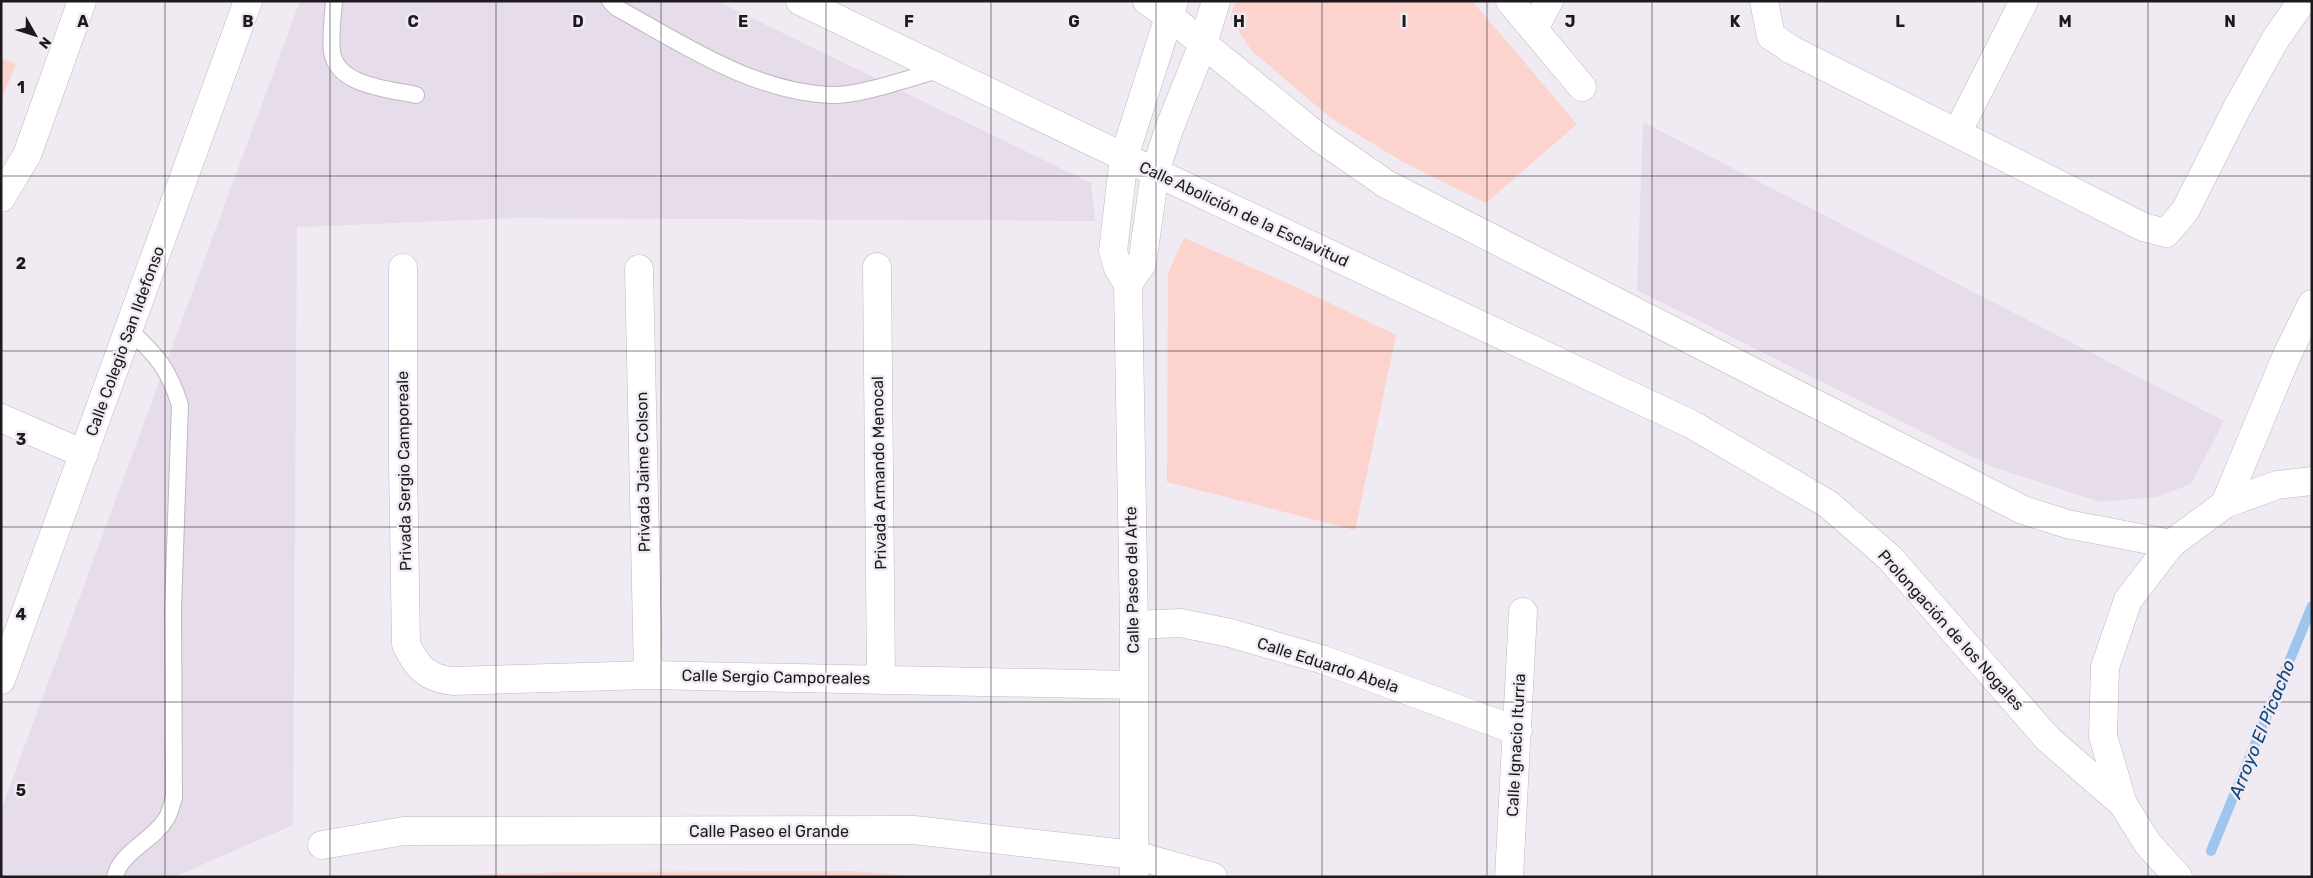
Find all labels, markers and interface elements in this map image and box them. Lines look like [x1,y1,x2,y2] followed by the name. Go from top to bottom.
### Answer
[10,10,60,60] north arrow
[77,12,89,31] text: A
[242,12,254,31] text: B
[407,12,419,31] text: C
[572,12,584,31] text: D
[738,12,748,31] text: E
[904,12,914,31] text: F
[1068,12,1080,31] text: G
[1233,12,1245,31] text: H
[1401,12,1407,31] text: I
[1565,12,1575,31] text: J
[1730,12,1741,31] text: K
[1895,12,1905,31] text: L
[2058,12,2072,31] text: M
[2224,12,2236,31] text: N
[35,34,54,52] text: N
[17,78,25,97] text: 1
[1136,157,1352,271] street label: Calle Abolición de la Esclavitud
[82,243,168,439] street label: Calle Colegio San Ildefonso
[16,254,26,273] text: 2
[393,371,415,571] street label: Privada Sergio Camporeale
[868,376,890,570] street label: Privada Armando Menocal
[632,392,654,552] street label: Privada Jaime Colson
[16,430,26,449] text: 3
[1121,506,1143,654] street label: Calle Paseo del Arte
[1874,546,2028,714] street label: Prolongación de los Nogales
[16,605,27,624] text: 4
[1255,633,1401,697] street label: Calle Eduardo Abela
[2224,657,2300,802] water label: Arroyo El Picacho
[682,666,870,688] street label: Calle Sergio Camporeales
[1503,673,1529,817] street label: Calle Ignacio Iturria
[16,781,26,800] text: 5
[689,822,849,841] street label: Calle Paseo el Grande

